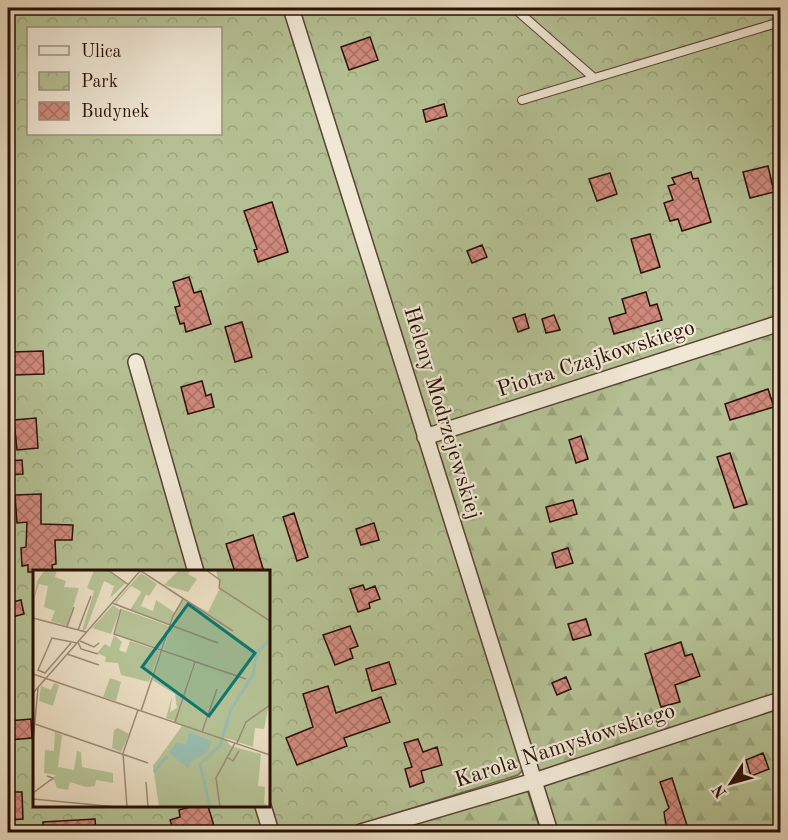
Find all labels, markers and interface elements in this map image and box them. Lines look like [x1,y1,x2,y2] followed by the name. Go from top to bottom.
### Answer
[27,27,222,135] legend
[81,43,122,61] text: Ulica
[81,73,118,91] text: Park
[81,103,149,121] text: Budynek
[399,304,485,522] street label: Heleny Modrzejewskiej
[494,317,698,401] street label: Piotra Czajkowskiego
[33,570,270,807] inset map
[452,700,678,792] street label: Karola Namysłowskiego
[701,753,761,813] north arrow
[710,780,731,800] text: N

